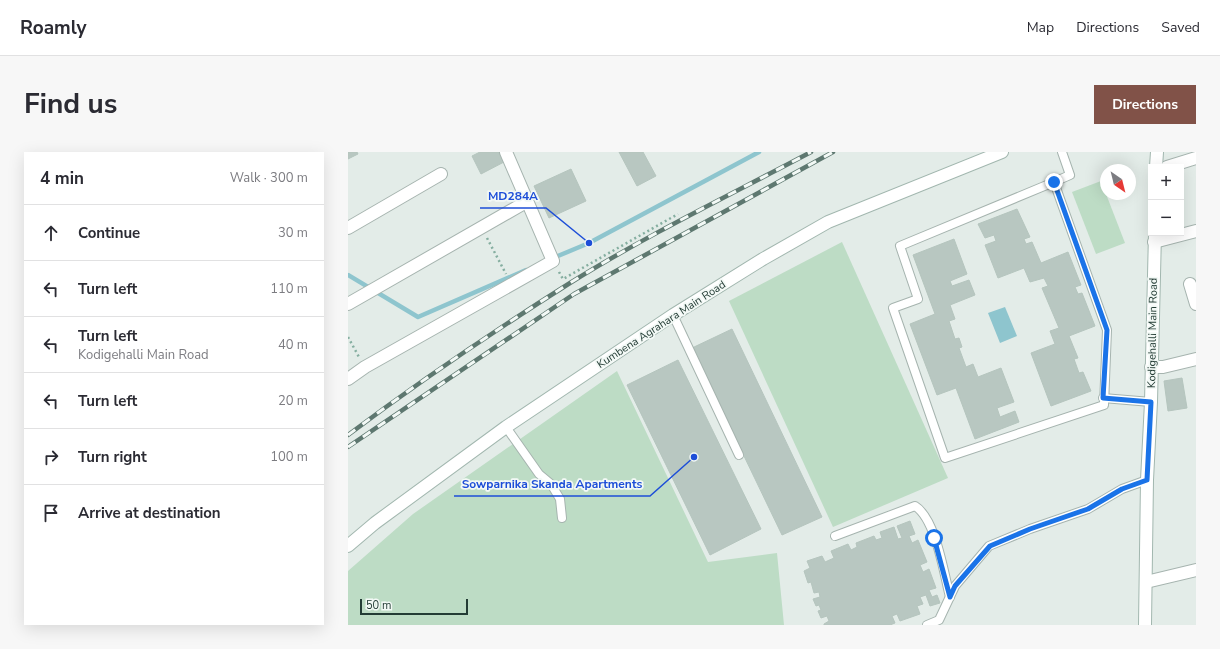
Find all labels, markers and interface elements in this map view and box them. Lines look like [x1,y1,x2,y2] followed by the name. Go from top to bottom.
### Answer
[20,15,87,41] text: Roamly
[1027,18,1054,37] text: Map
[1076,18,1139,37] text: Directions
[1161,18,1200,37] text: Saved
[24,85,118,123] text: Find us
[1094,85,1196,124] button: Directions
[1100,164,1136,200] north arrow
[1148,164,1184,236] map controls
[1148,164,1184,200] button: +
[40,167,84,190] text: 4 min
[230,169,308,187] text: Walk · 300 m
[1045,173,1063,191] route end
[480,184,546,208] callout: MD284A
[488,188,538,204] text: MD284A
[1148,200,1184,236] button: −
[40,222,62,244] icon: ahead
[78,223,140,243] text: Continue
[278,224,308,242] text: 30 m
[594,277,729,372] street label: Kumbena Agrahara Main Road
[40,278,62,300] icon: left
[1144,278,1161,388] street label: Kodigehalli Main Road
[78,279,137,299] text: Turn left
[270,280,308,298] text: 110 m
[78,326,137,346] text: Turn left
[40,334,62,356] icon: left
[278,336,308,354] text: 40 m
[78,346,209,364] text: Kodigehalli Main Road
[40,390,62,412] icon: left
[78,391,137,411] text: Turn left
[278,392,308,410] text: 20 m
[40,446,62,468] icon: right
[78,447,147,467] text: Turn right
[270,448,308,466] text: 100 m
[454,472,650,496] callout: Sowparnika Skanda Apartments
[462,476,642,492] text: Sowparnika Skanda Apartments
[40,502,62,524] icon: arrive
[78,503,221,523] text: Arrive at destination
[925,529,943,547] route start
[360,597,468,616] scale bar
[366,598,391,613] text: 50 m

